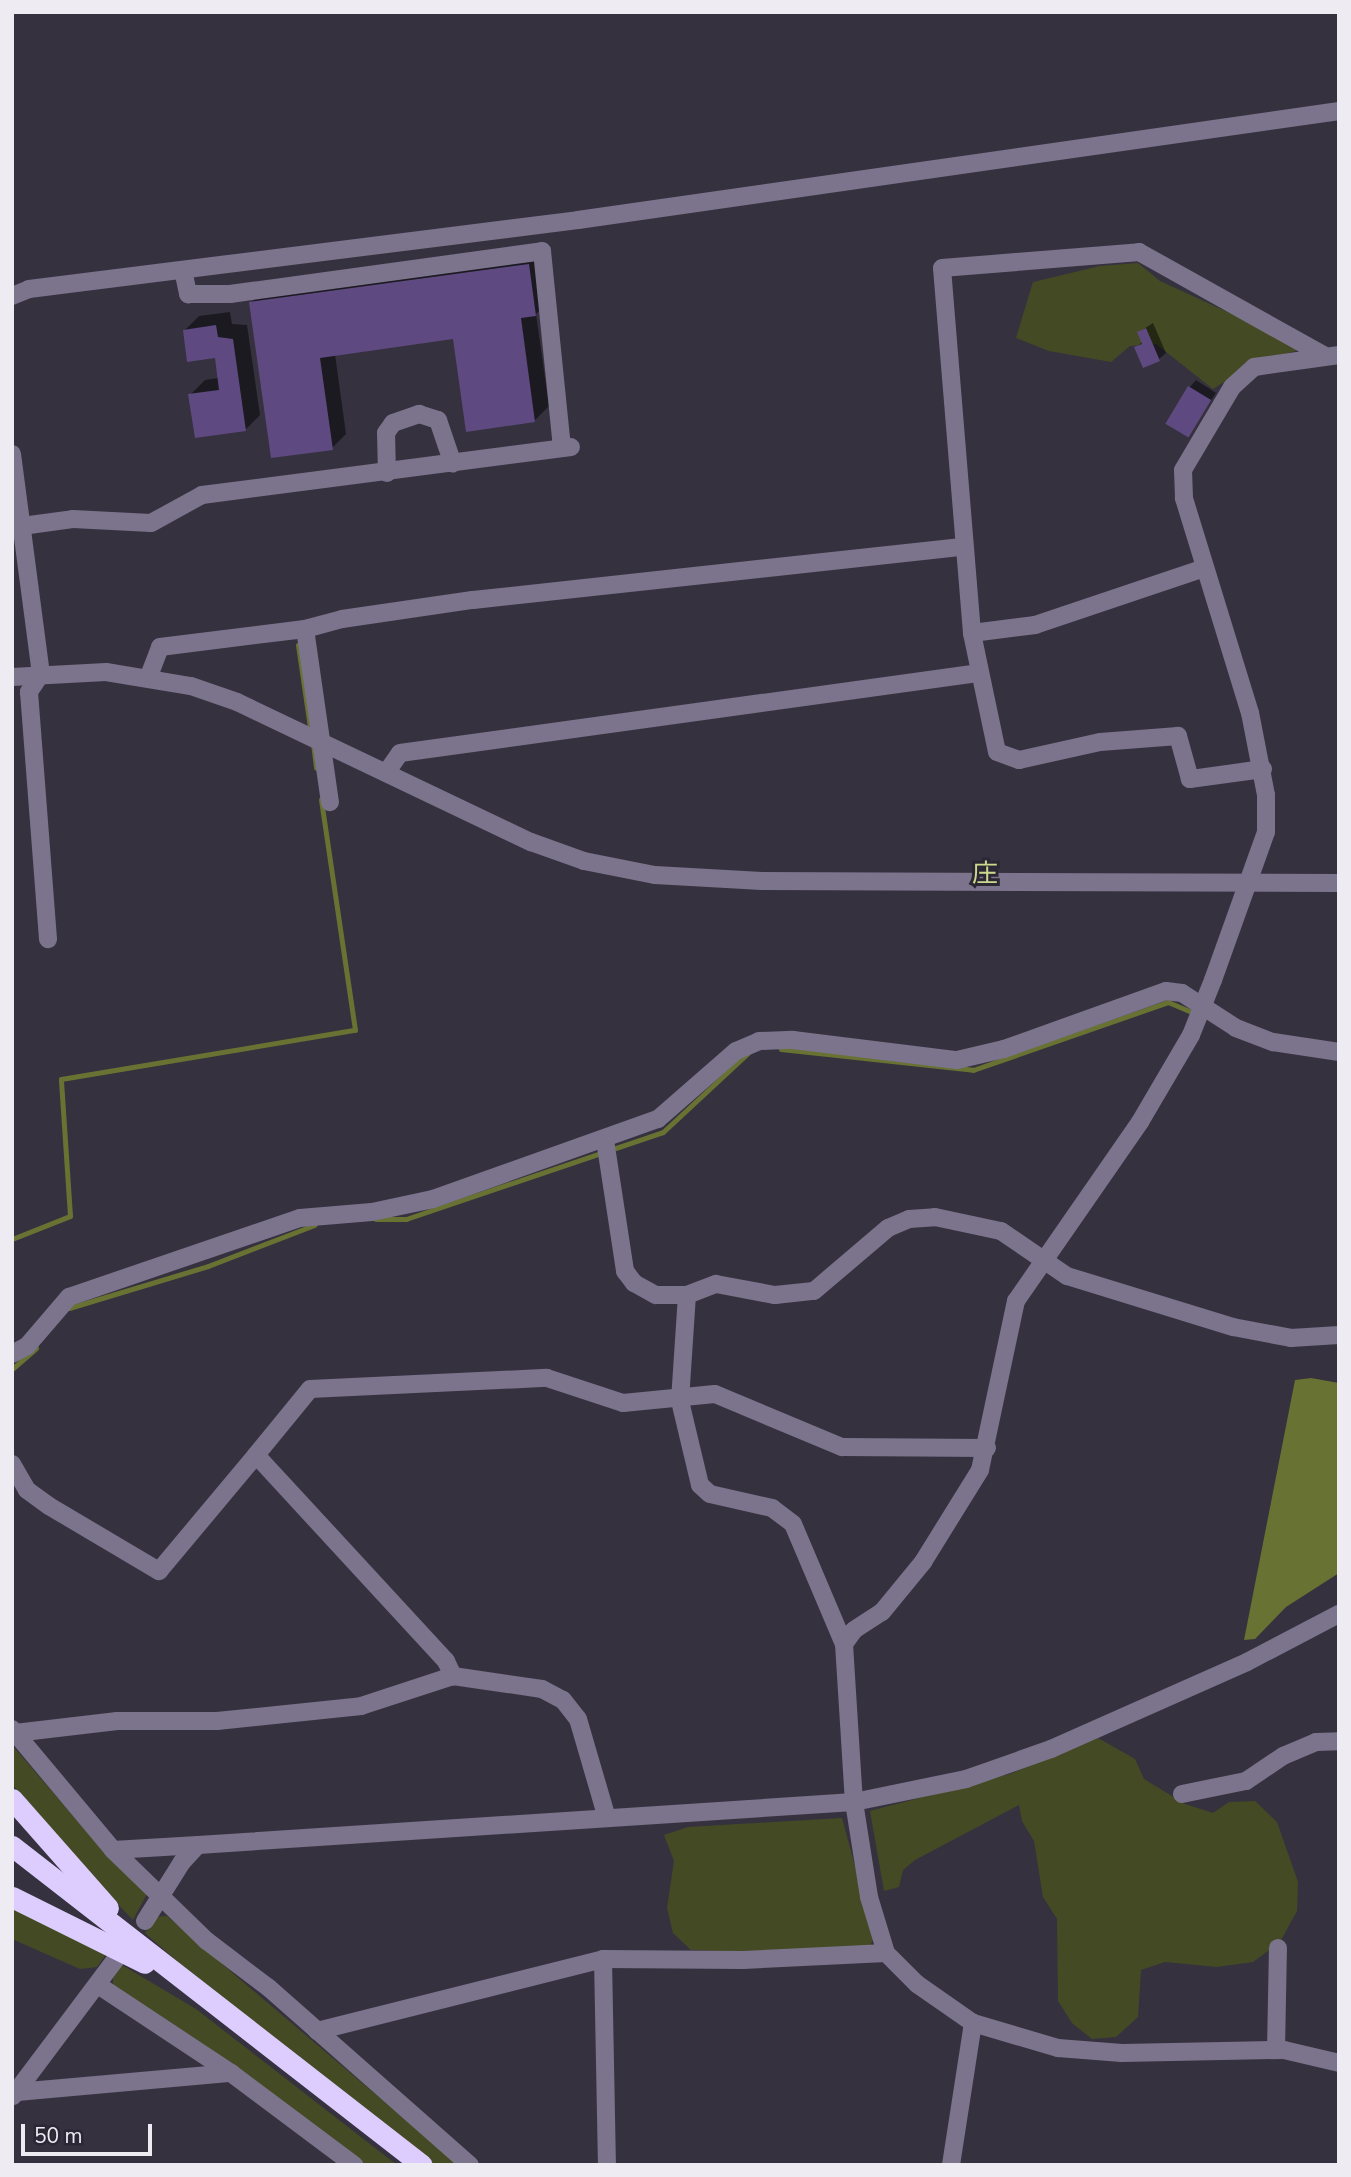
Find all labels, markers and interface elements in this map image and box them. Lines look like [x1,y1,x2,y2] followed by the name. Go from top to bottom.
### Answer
[972,858,998,890] district label: 庄
[24,2110,156,2154] scale bar
[34,2122,83,2150] text: 50 m

